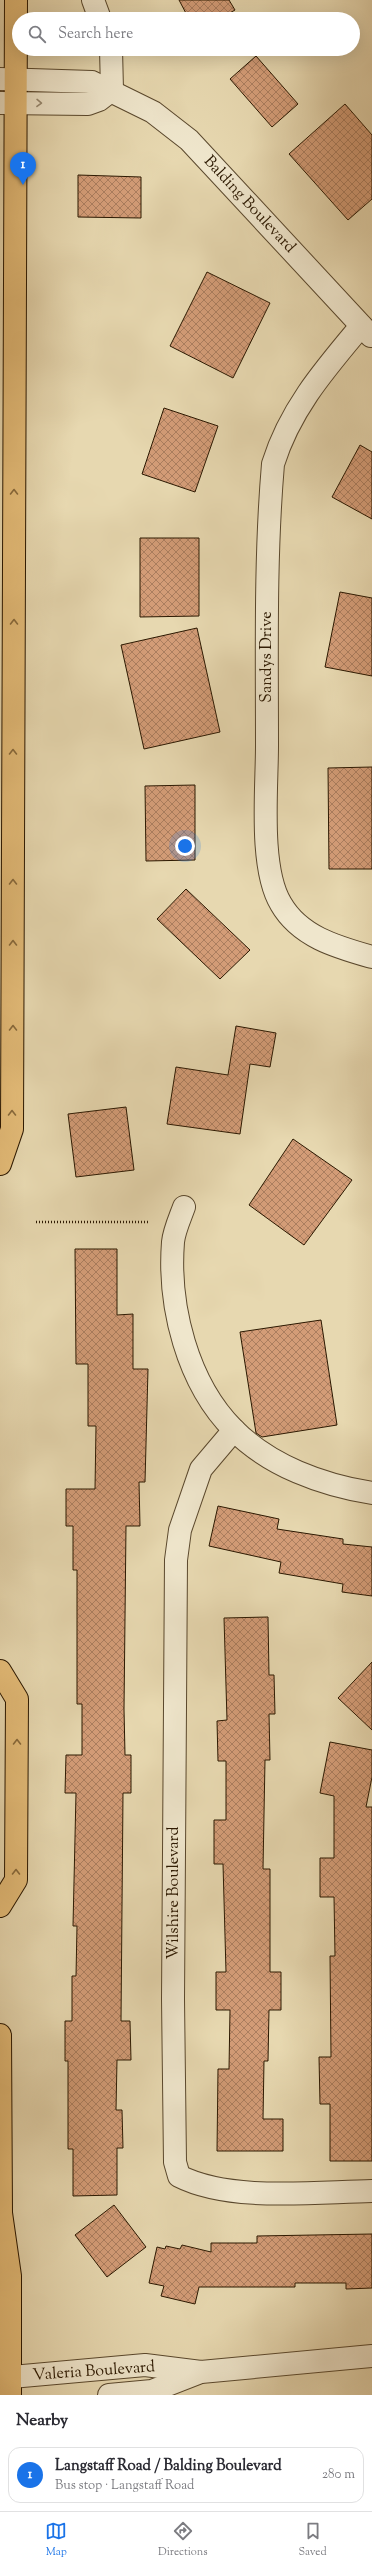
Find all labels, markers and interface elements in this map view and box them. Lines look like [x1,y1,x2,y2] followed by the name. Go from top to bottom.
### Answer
[12,12,360,56] search box
[26,23,48,45] icon: search
[58,24,133,45] text: Search here
[36,99,42,107] one-way arrow
[198,151,300,259] street label: Balding Boulevard
[10,152,36,185] pin: 1
[10,489,18,495] one-way arrow
[256,611,279,703] street label: Sandys Drive
[10,619,18,625] one-way arrow
[9,749,17,755] one-way arrow
[175,836,195,856] your location
[9,879,17,885] one-way arrow
[9,940,17,946] one-way arrow
[9,1025,17,1031] one-way arrow
[8,1110,16,1116] one-way arrow
[13,1739,21,1745] one-way arrow
[163,1827,186,1959] street label: Wilshire Boulevard
[12,1869,20,1875] one-way arrow
[32,2356,156,2388] street label: Valeria Boulevard
[16,2409,68,2433] text: Nearby
[55,2456,282,2477] text: Langstaff Road / Balding Boulevard
[28,2466,32,2484] text: 1
[322,2466,355,2484] text: 280 m
[55,2477,194,2495] text: Bus stop · Langstaff Road
[45,2520,67,2560] tab: Map
[158,2520,208,2560] tab: Directions
[298,2520,327,2560] tab: Saved

